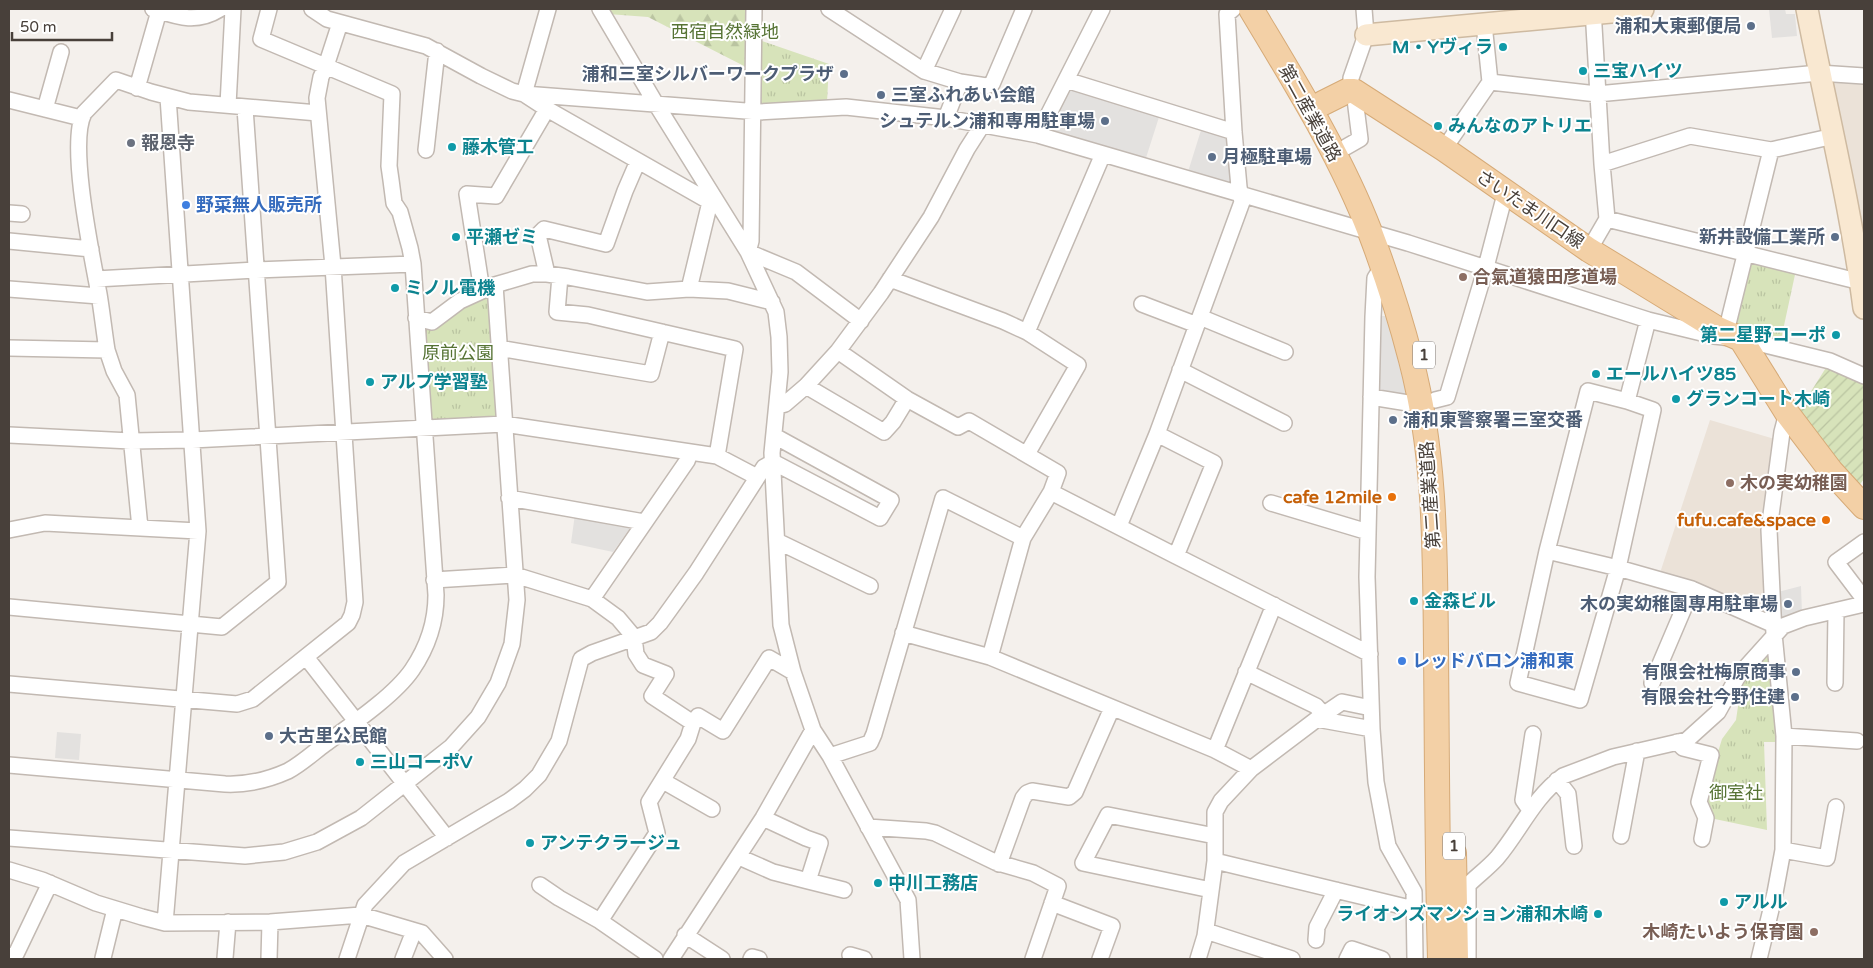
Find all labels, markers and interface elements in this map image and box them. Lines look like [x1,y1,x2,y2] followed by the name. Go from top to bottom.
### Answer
[12,10,112,42] scale bar
[1615,15,1741,37] place label: 浦和大東郵便局
[20,18,57,36] text: 50 m
[1745,20,1757,32] marker: 浦和大東郵便局
[671,21,779,43] park label: 西宿自然緑地
[1392,36,1493,58] place label: M・Yヴィラ
[1497,41,1509,53] marker: M・Yヴィラ
[1274,60,1346,166] street label: 第二産業道路
[1593,60,1683,82] place label: 三宝ハイツ
[582,63,834,85] place label: 浦和三室シルバーワークプラザ
[1577,65,1589,77] marker: 三宝ハイツ
[838,68,850,80] marker: 浦和三室シルバーワークプラザ
[891,84,1035,106] place label: 三室ふれあい会館
[875,89,887,101] marker: 三室ふれあい会館
[879,110,1095,132] place label: シュテルン浦和専用駐車場
[1099,115,1111,127] marker: シュテルン浦和専用駐車場
[1448,115,1592,137] place label: みんなのアトリエ
[1432,120,1444,132] marker: みんなのアトリエ
[141,132,195,154] place label: 報恩寺
[462,136,534,158] place label: 藤木管工
[125,137,137,149] marker: 報恩寺
[446,141,458,153] marker: 藤木管工
[1222,146,1312,168] place label: 月極駐車場
[1206,151,1218,163] marker: 月極駐車場
[1472,165,1588,253] street label: さいたま川口線
[196,194,322,216] place label: 野菜無人販売所
[180,199,192,211] marker: 野菜無人販売所
[466,226,538,248] place label: 平瀬ゼミ
[1699,226,1825,248] place label: 新井設備工業所
[450,231,462,243] marker: 平瀬ゼミ
[1829,231,1841,243] marker: 新井設備工業所
[1473,266,1617,288] place label: 合氣道猿田彦道場
[1457,271,1469,283] marker: 合氣道猿田彦道場
[405,277,496,299] place label: ミノル電機
[389,282,401,294] marker: ミノル電機
[1700,324,1826,346] place label: 第二星野コーポ
[1830,329,1842,341] marker: 第二星野コーポ
[422,342,494,364] park label: 原前公園
[1413,342,1435,368] road number: 1
[1606,363,1736,385] place label: エールハイツ85
[1590,368,1602,380] marker: エールハイツ85
[380,371,488,393] place label: アルプ学習塾
[364,376,376,388] marker: アルプ学習塾
[1686,388,1830,410] place label: グランコート木崎
[1670,393,1682,405] marker: グランコート木崎
[1403,409,1583,431] place label: 浦和東警察署三室交番
[1387,414,1399,426] marker: 浦和東警察署三室交番
[1415,440,1445,550] street label: 第二産業道路
[1740,472,1848,494] place label: 木の実幼稚園
[1724,477,1736,489] marker: 木の実幼稚園
[1283,486,1382,508] place label: cafe 12mile
[1386,491,1398,503] marker: cafe 12mile
[1677,509,1816,531] place label: fufu.cafe&space
[1820,514,1832,526] marker: fufu.cafe&space
[1424,590,1496,612] place label: 金森ビル
[1580,593,1778,615] place label: 木の実幼稚園専用駐車場
[1408,595,1420,607] marker: 金森ビル
[1782,598,1794,610] marker: 木の実幼稚園専用駐車場
[1412,650,1574,672] place label: レッドバロン浦和東
[1396,655,1408,667] marker: レッドバロン浦和東
[1642,661,1786,683] place label: 有限会社梅原商事
[1790,666,1802,678] marker: 有限会社梅原商事
[1641,686,1785,708] place label: 有限会社今野住建
[1789,691,1801,703] marker: 有限会社今野住建
[279,725,387,747] place label: 大古里公民館
[263,730,275,742] marker: 大古里公民館
[370,751,473,773] place label: 三山コーポV
[354,756,366,768] marker: 三山コーポV
[1709,782,1763,804] park label: 御室社
[540,832,682,854] place label: アンテクラージュ
[1443,832,1465,859] road number: 1
[524,837,536,849] marker: アンテクラージュ
[888,872,978,894] place label: 中川工務店
[872,877,884,889] marker: 中川工務店
[1734,891,1788,913] place label: アルル
[1718,896,1730,908] marker: アルル
[1336,903,1588,925] place label: ライオンズマンション浦和木崎
[1592,908,1604,920] marker: ライオンズマンション浦和木崎
[1642,921,1804,943] place label: 木崎たいよう保育園
[1808,926,1820,938] marker: 木崎たいよう保育園

